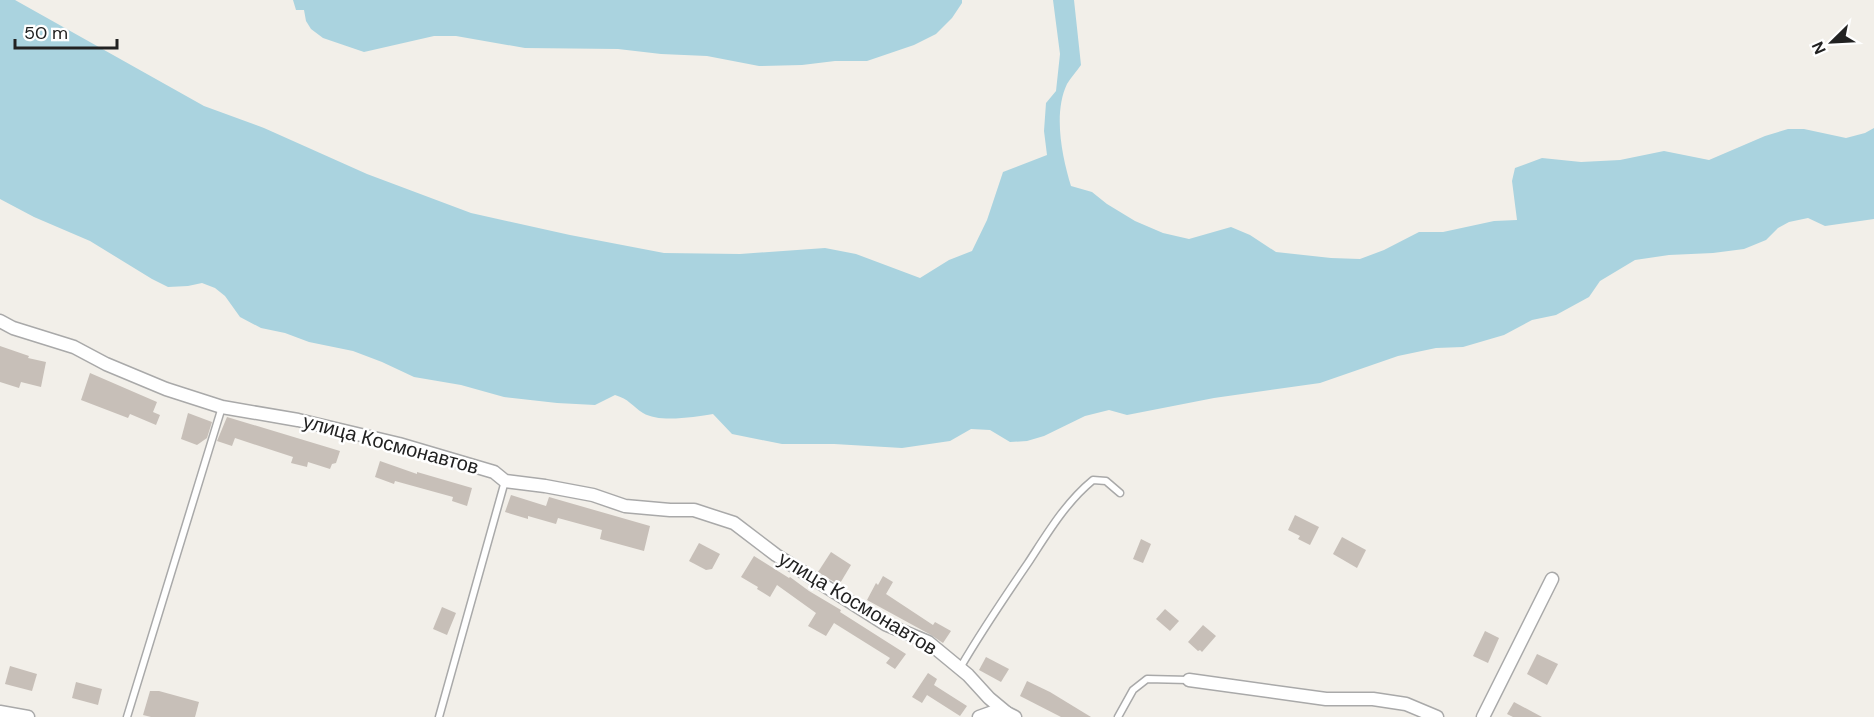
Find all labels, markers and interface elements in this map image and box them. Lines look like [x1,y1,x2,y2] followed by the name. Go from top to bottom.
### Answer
[15,12,117,50] scale bar
[1802,12,1862,72] north arrow
[24,21,68,45] text: 50 m
[1807,38,1831,57] text: N
[300,408,482,480] street label: улица Космонавтов
[774,545,942,661] street label: улица Космонавтов

